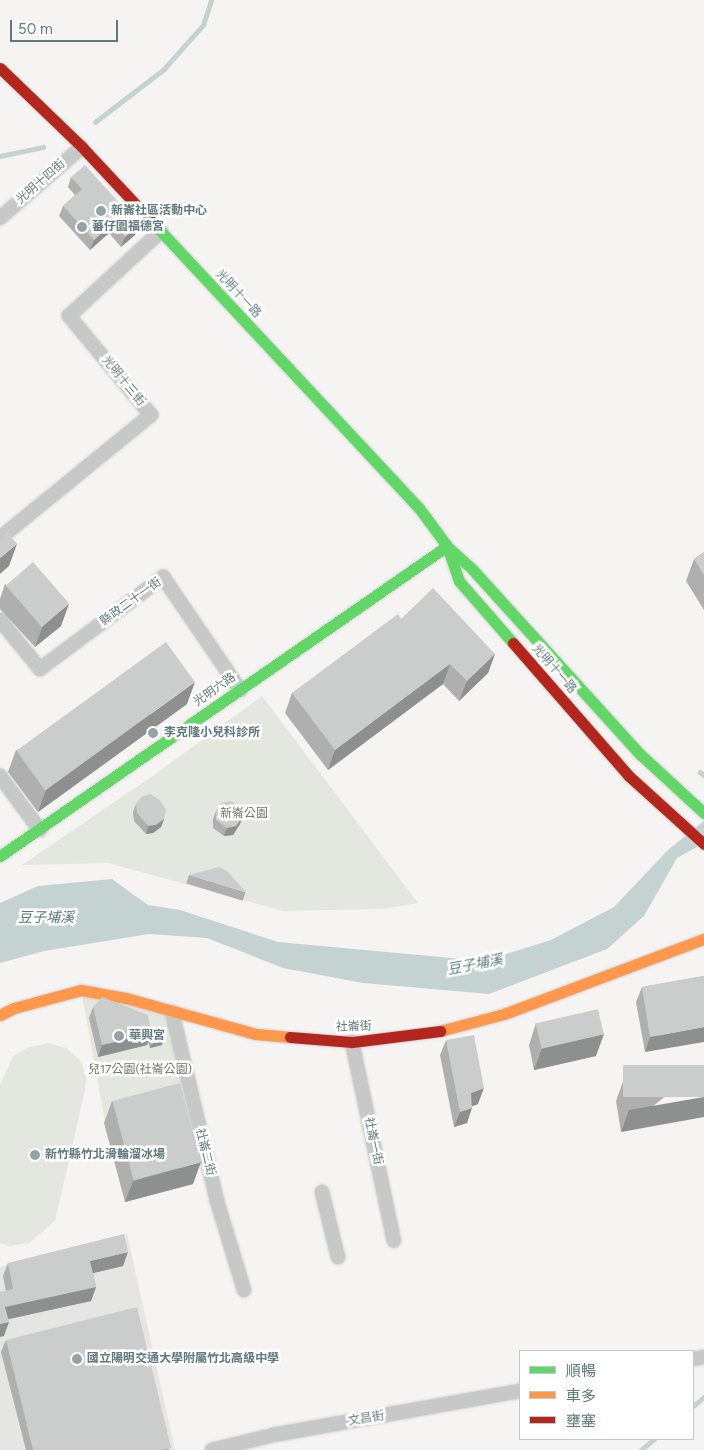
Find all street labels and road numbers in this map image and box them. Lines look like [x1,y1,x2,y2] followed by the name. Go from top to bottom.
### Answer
[14,157,68,207] street label: 光明十四街
[212,267,264,321] street label: 光明十一路
[99,353,147,409] street label: 光明十三街
[98,575,164,629] street label: 縣政二十一街
[529,642,579,696] street label: 光明十一路
[191,670,239,710] street label: 光明六路
[336,1019,372,1035] street label: 社崙街
[361,1116,385,1166] street label: 社崙一街
[192,1127,218,1177] street label: 社崙二街
[347,1409,385,1429] street label: 文昌街

